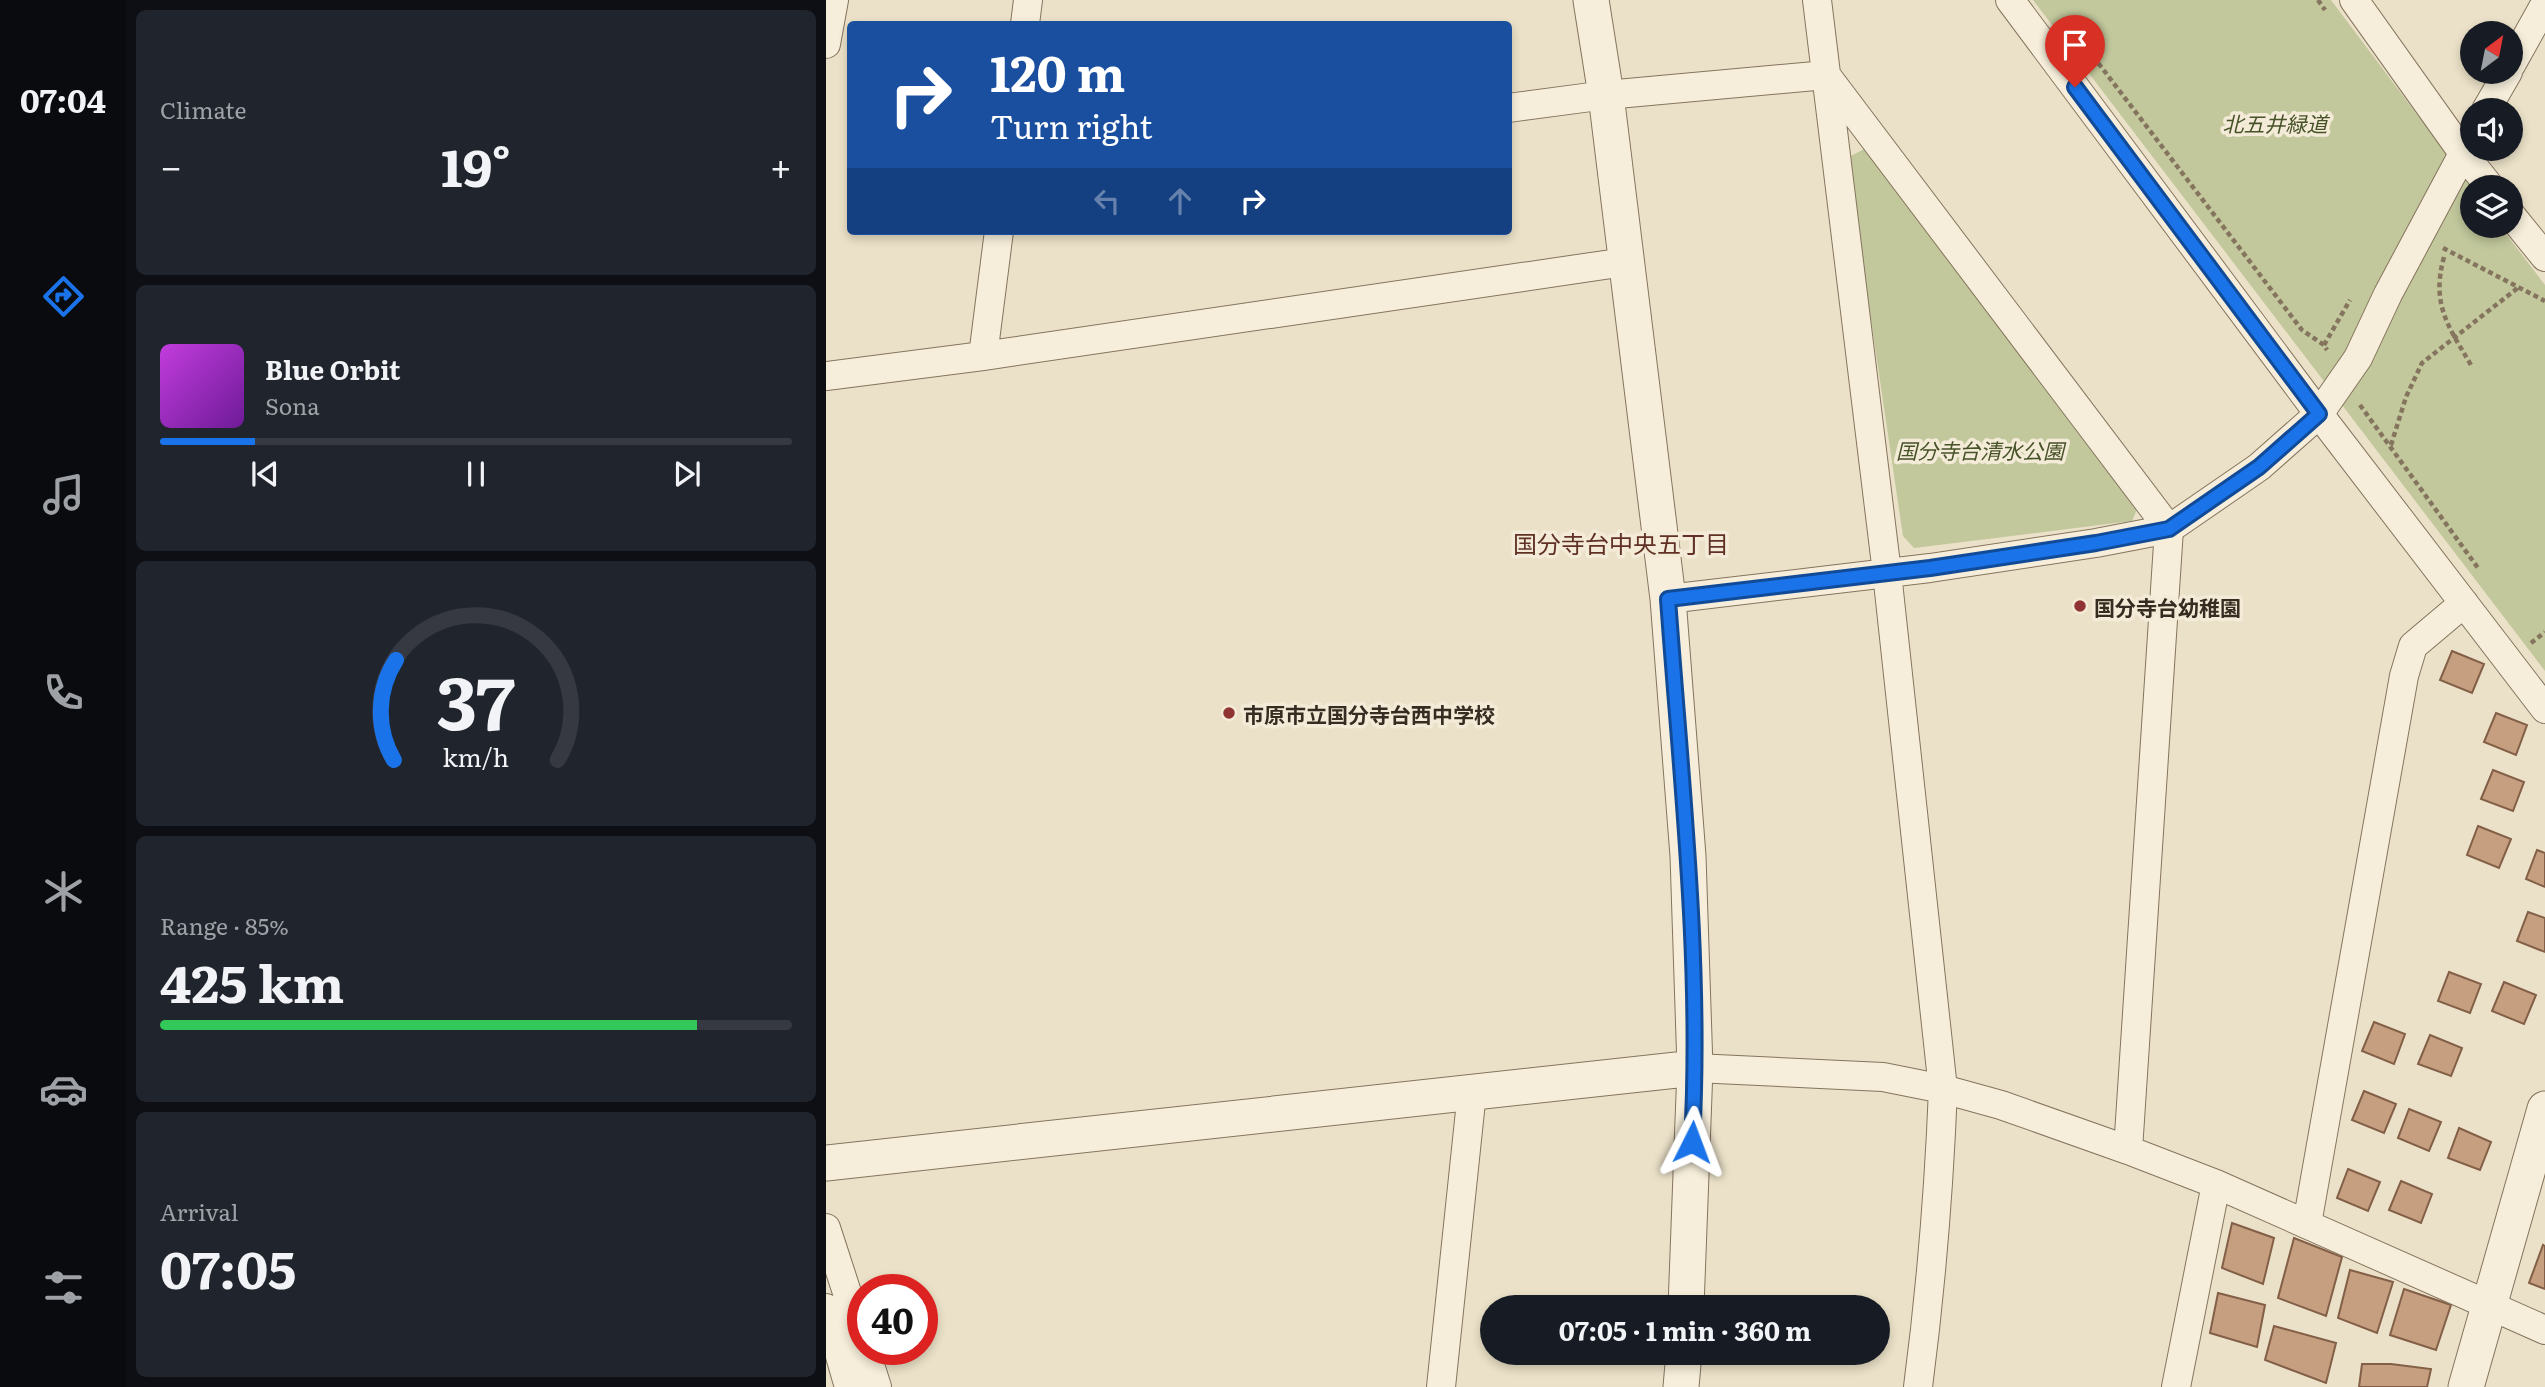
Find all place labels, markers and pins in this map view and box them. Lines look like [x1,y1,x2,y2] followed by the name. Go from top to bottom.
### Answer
[2045,15,2105,87] pin
[2094,591,2241,622] place label: 国分寺台幼稚園
[2072,598,2088,614] marker: 国分寺台幼稚園
[1243,698,1495,729] place label: 市原市立国分寺台西中学校
[1221,705,1237,721] marker: 市原市立国分寺台西中学校

